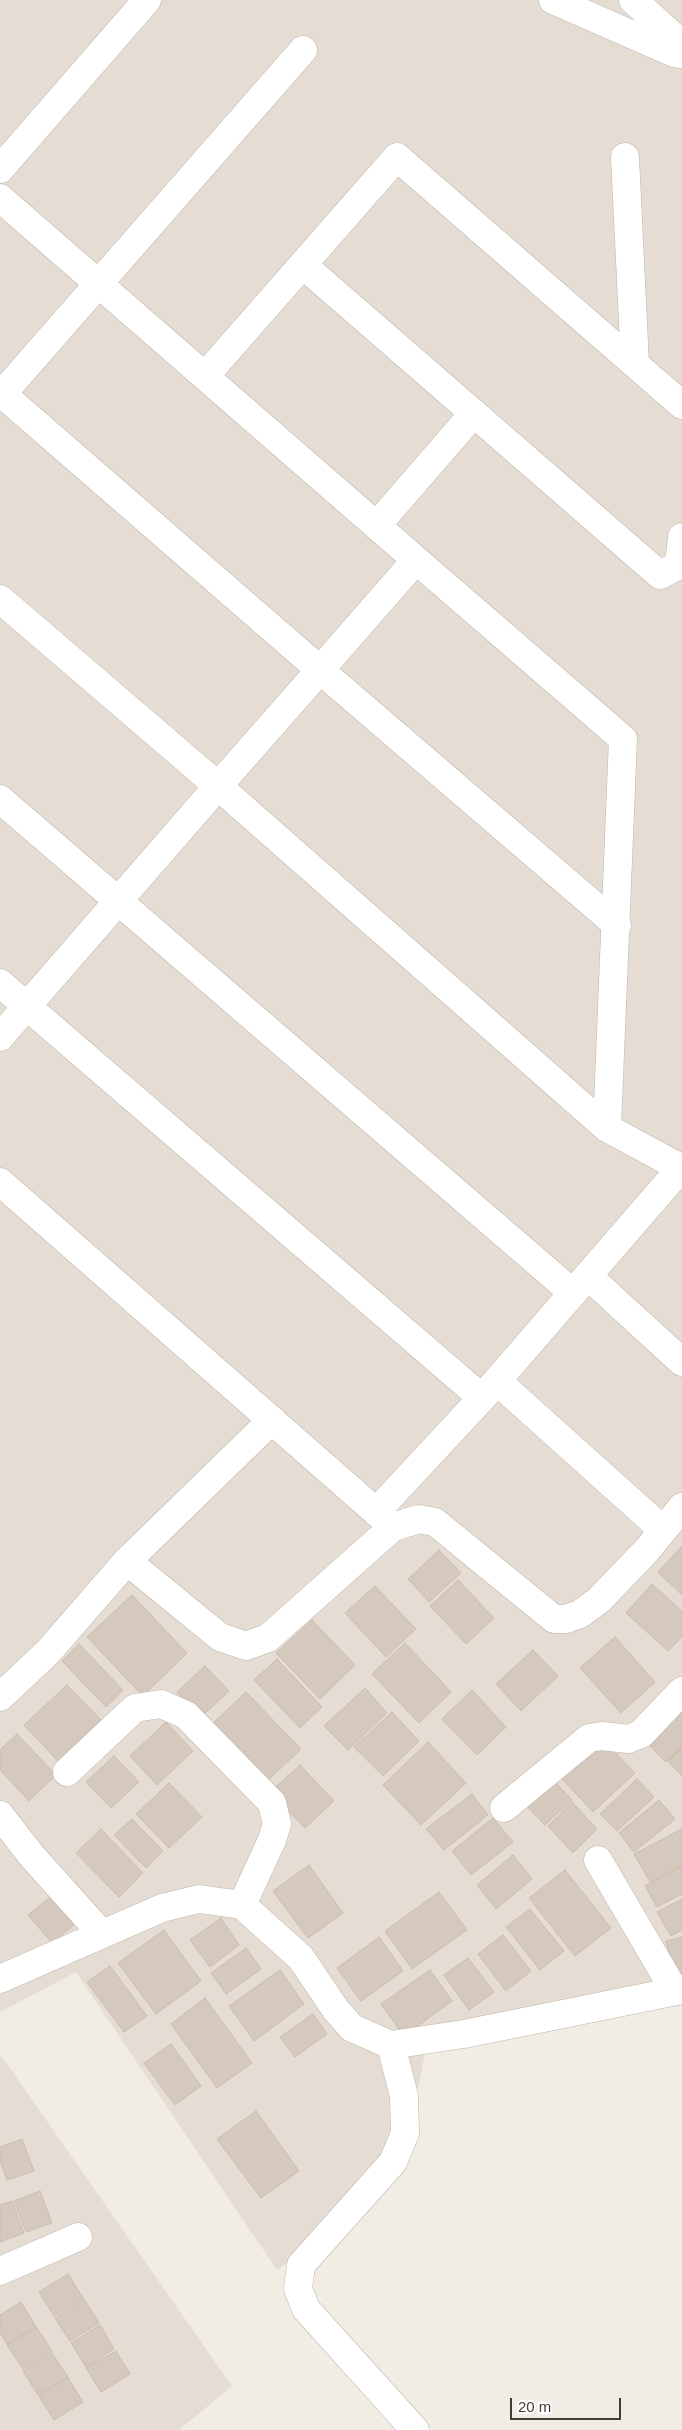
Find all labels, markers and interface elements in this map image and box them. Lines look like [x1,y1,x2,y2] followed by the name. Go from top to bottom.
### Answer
[512,2388,623,2420] scale bar
[518,2398,551,2415] text: 20 m

